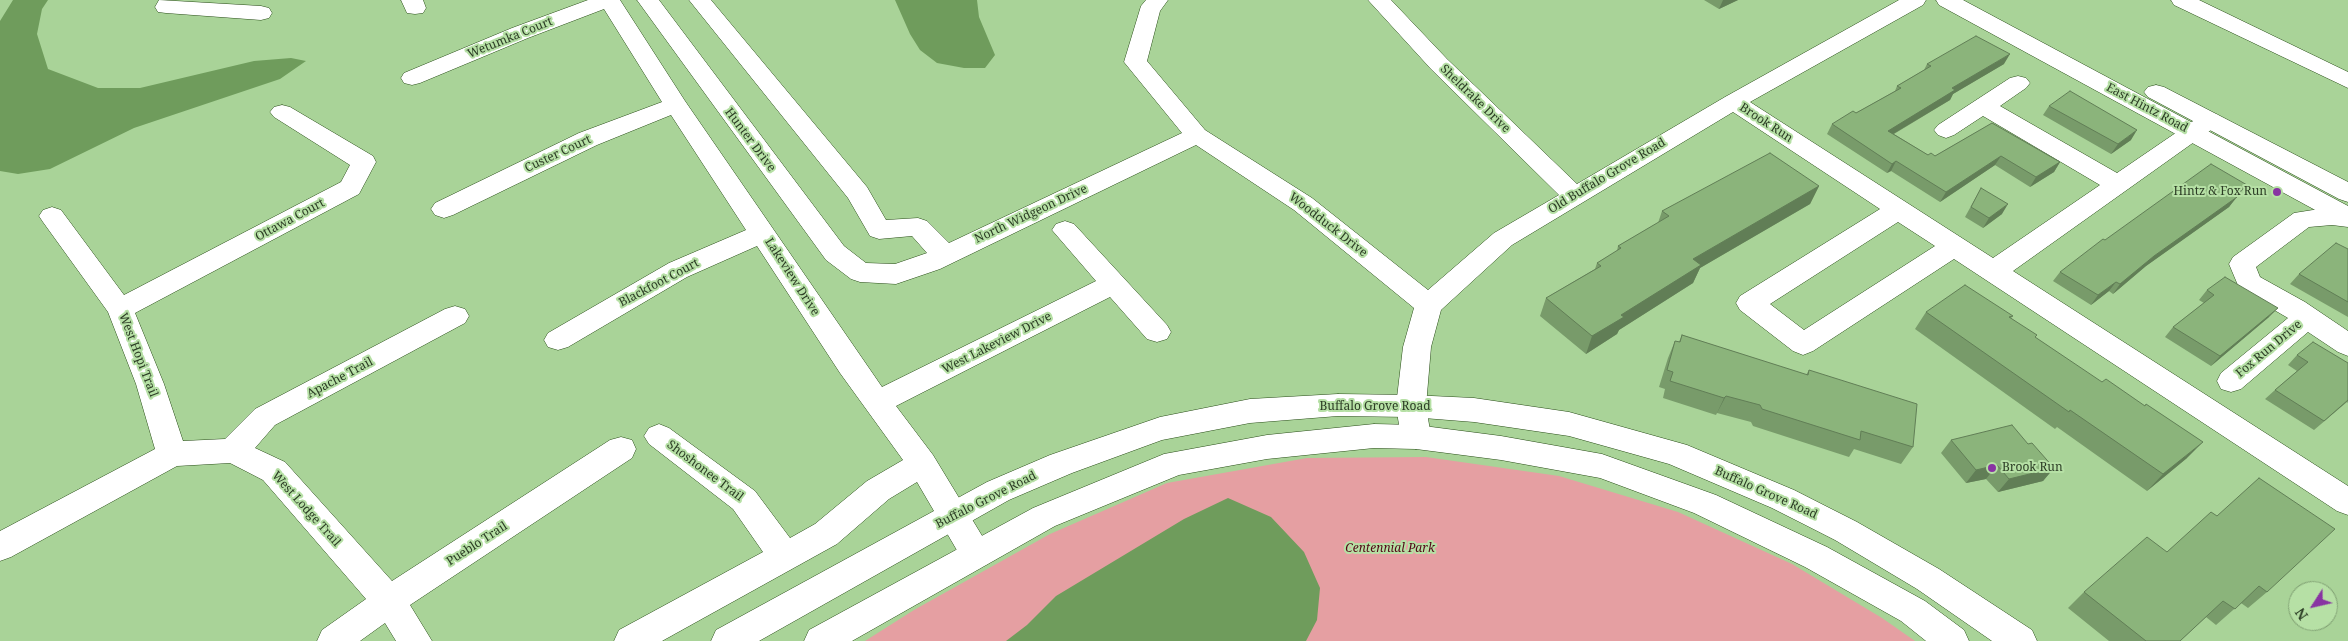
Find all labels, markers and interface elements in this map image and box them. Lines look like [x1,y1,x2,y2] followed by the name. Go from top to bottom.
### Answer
[466,14,554,62] street label: Wetumka Court
[1437,62,1513,136] street label: Sheldrake Drive
[2104,80,2190,136] street label: East Hintz Road
[1737,100,1795,146] street label: Brook Run
[721,105,779,175] street label: Hunter Drive
[523,132,593,176] street label: Custer Court
[1546,135,1668,217] street label: Old Buffalo Grove Road
[972,182,1090,246] street label: North Widgeon Drive
[2174,185,2267,199] place label: Hintz & Fox Run
[2271,186,2283,198] marker: Hintz & Fox Run
[1286,190,1370,260] street label: Woodduck Drive
[253,196,327,244] street label: Ottawa Court
[762,235,822,319] street label: Lakeview Drive
[616,256,702,310] street label: Blackfoot Court
[940,309,1054,377] street label: West Lakeview Drive
[115,311,161,399] street label: West Hopi Trail
[2233,317,2305,381] street label: Fox Run Drive
[305,355,375,401] street label: Apache Trail
[1319,400,1431,414] street label: Buffalo Grove Road
[664,438,746,504] street label: Shoshonee Trail
[2002,461,2063,475] place label: Brook Run
[1986,462,1998,474] marker: Brook Run
[1712,464,1820,522] street label: Buffalo Grove Road
[933,468,1039,532] street label: Buffalo Grove Road
[269,469,343,549] street label: West Lodge Trail
[444,519,510,569] street label: Pueblo Trail
[1345,542,1435,556] park label: Centennial Park
[2288,581,2338,631] north arrow
[2290,604,2312,624] text: N

